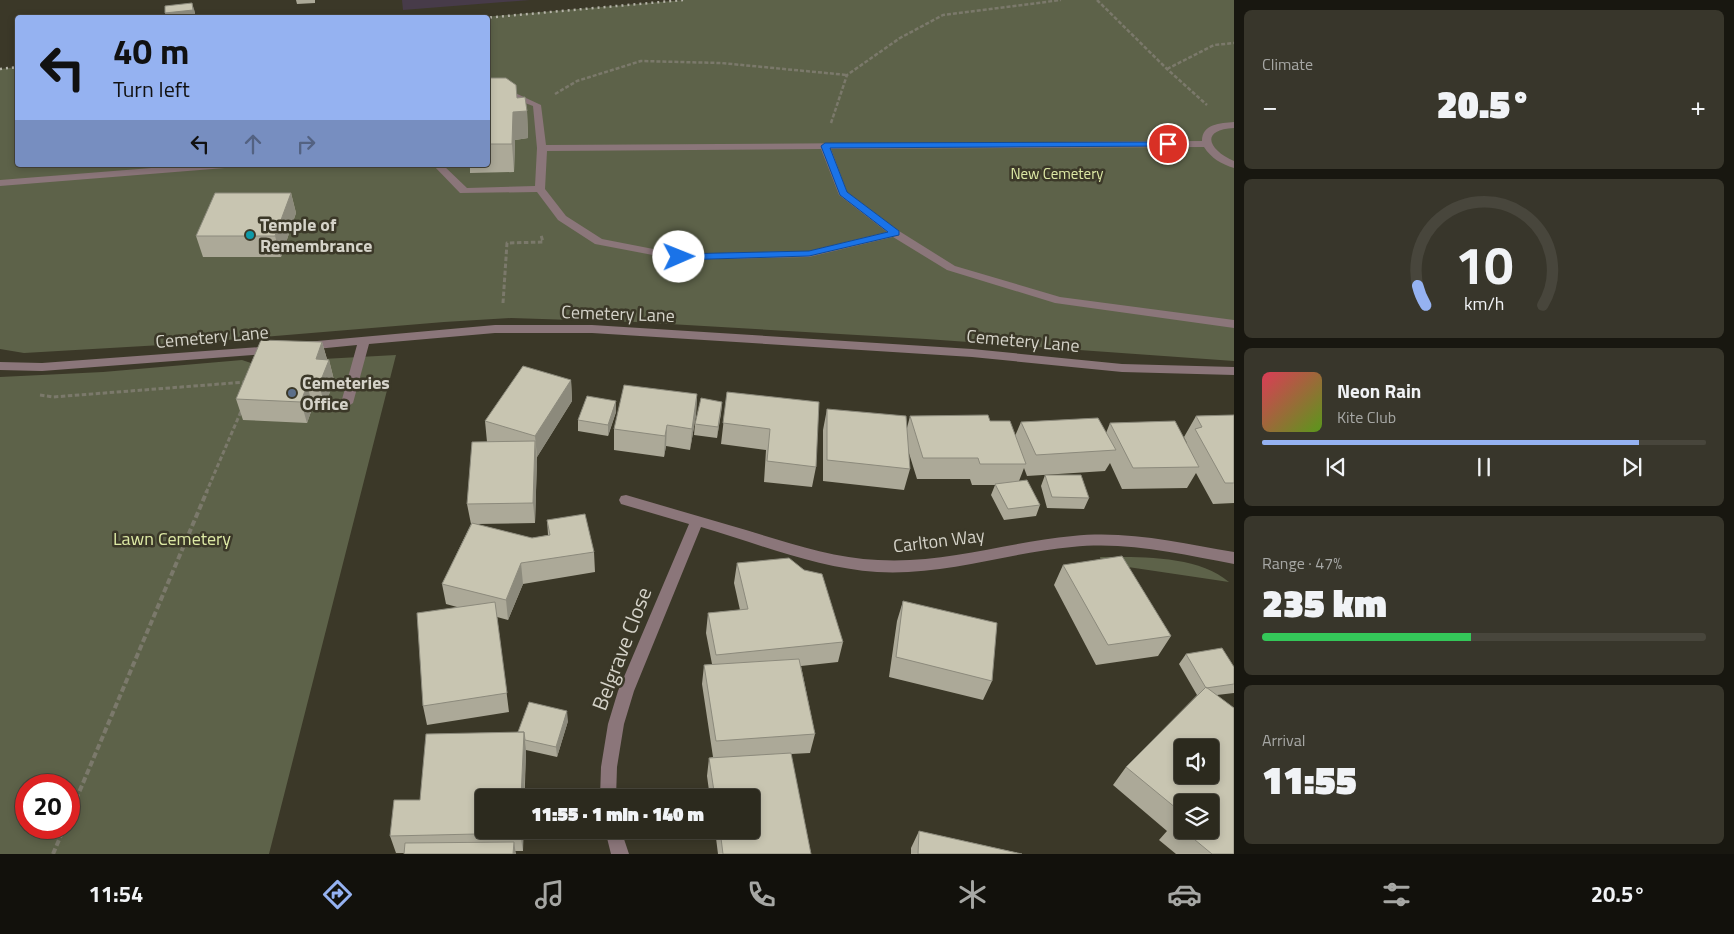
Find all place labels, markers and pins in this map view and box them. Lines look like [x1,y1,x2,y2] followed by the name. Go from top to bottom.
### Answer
[1147,123,1189,165] pin
[260,211,372,259] place label: Temple of Remembrance
[244,229,256,241] marker: Temple of Remembrance
[302,369,390,417] place label: Cemeteries Office
[286,387,298,399] marker: Cemeteries Office

